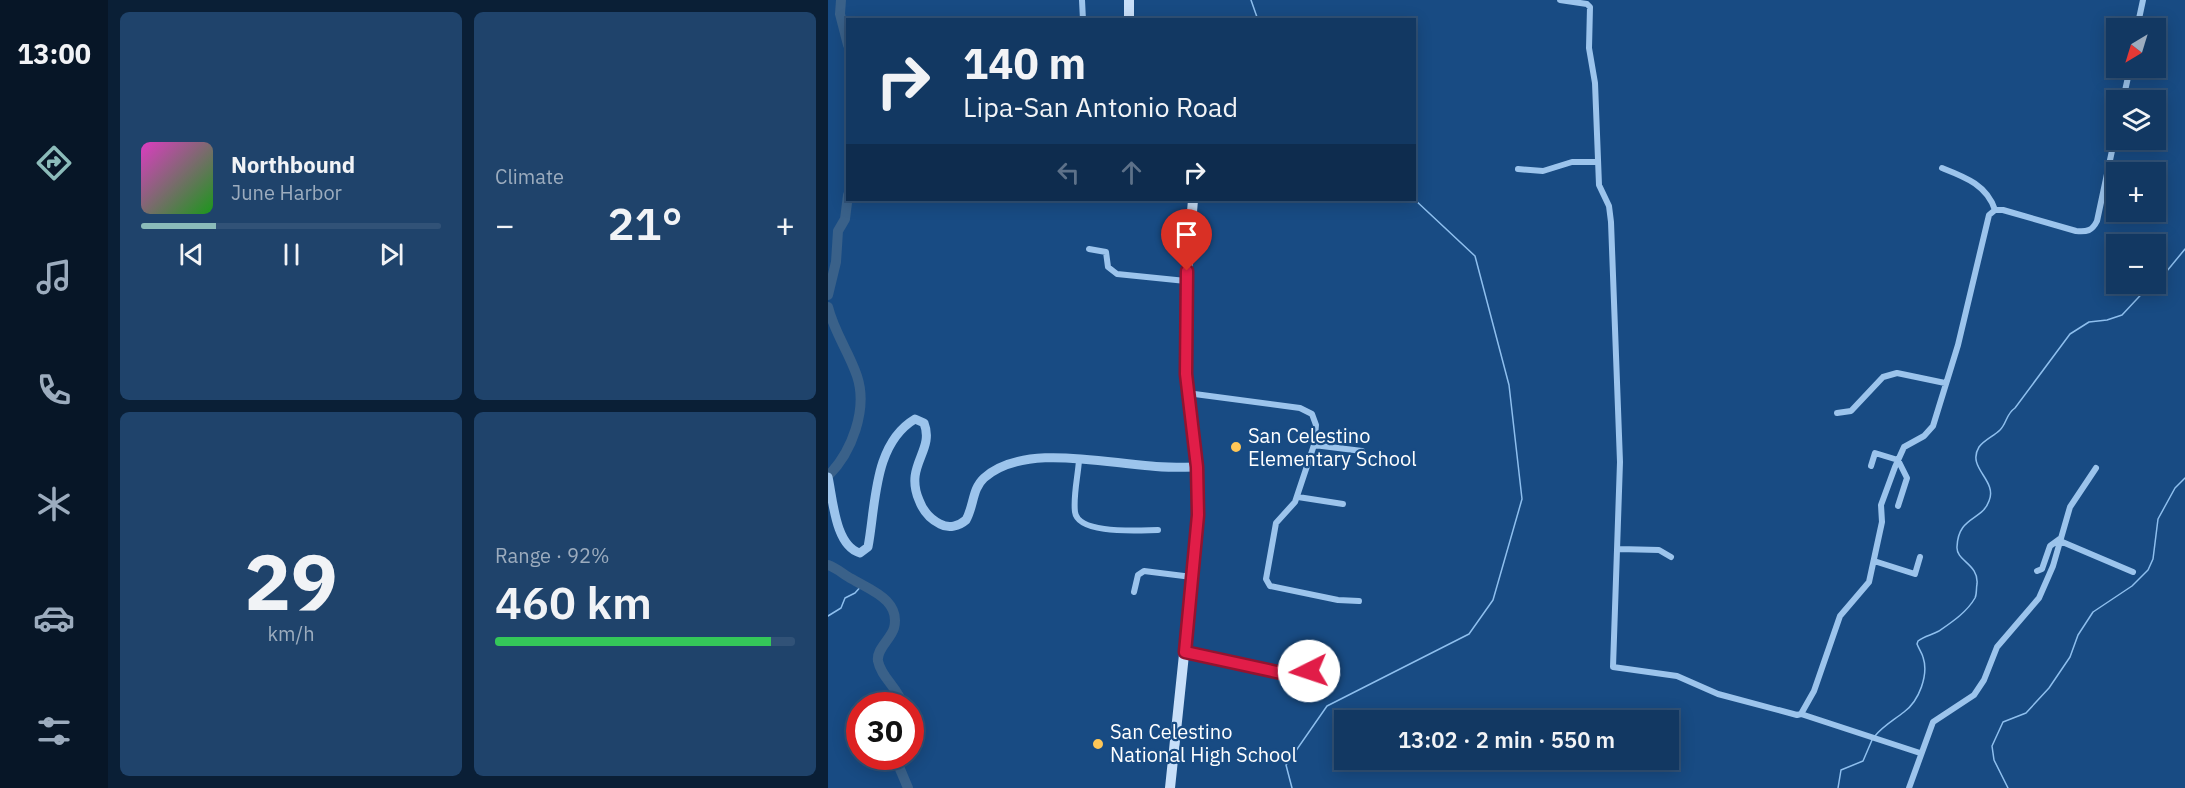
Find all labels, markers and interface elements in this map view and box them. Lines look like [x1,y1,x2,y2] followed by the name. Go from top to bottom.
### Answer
[2106,18,2166,78] north arrow
[2106,18,2166,294] map controls
[17,36,91,71] text: 13:00
[963,36,1086,91] text: 140 m
[864,42,942,120] icon: right
[963,89,1238,124] text: Lipa-San Antonio Road
[2106,90,2166,150] button: layers
[33,142,75,184] icon: directions
[231,150,355,179] text: Northbound
[1052,156,1085,189] icon: left
[1115,156,1148,189] icon: ahead
[1178,156,1211,189] icon: right
[2106,162,2166,222] button: +
[495,163,564,190] text: Climate
[231,179,342,206] text: June Harbor
[607,194,683,252] text: 21°
[495,203,515,246] text: −
[775,203,795,246] text: +
[1161,209,1212,271] pin
[1170,218,1203,251] icon: arrive
[2106,234,2166,294] button: −
[175,238,208,271] icon: previous
[275,238,308,271] icon: pause
[375,238,408,271] icon: next
[33,256,75,298] icon: music
[33,369,75,411] icon: phone
[1248,422,1417,472] place label: San Celestino Elementary School
[1229,440,1243,454] marker: San Celestino Elementary School
[33,483,75,525] icon: climate
[244,530,338,631] text: 29
[495,542,610,569] text: Range · 92%
[495,573,652,631] text: 460 km
[33,597,75,639] icon: car
[267,620,315,647] text: km/h
[1277,639,1341,703] position arrow
[846,692,924,770] speed limit sign: 30
[33,710,75,752] icon: filters
[1110,718,1297,768] place label: San Celestino National High School
[1398,725,1615,754] text: 13:02 · 2 min · 550 m
[1091,737,1105,751] marker: San Celestino National High School

